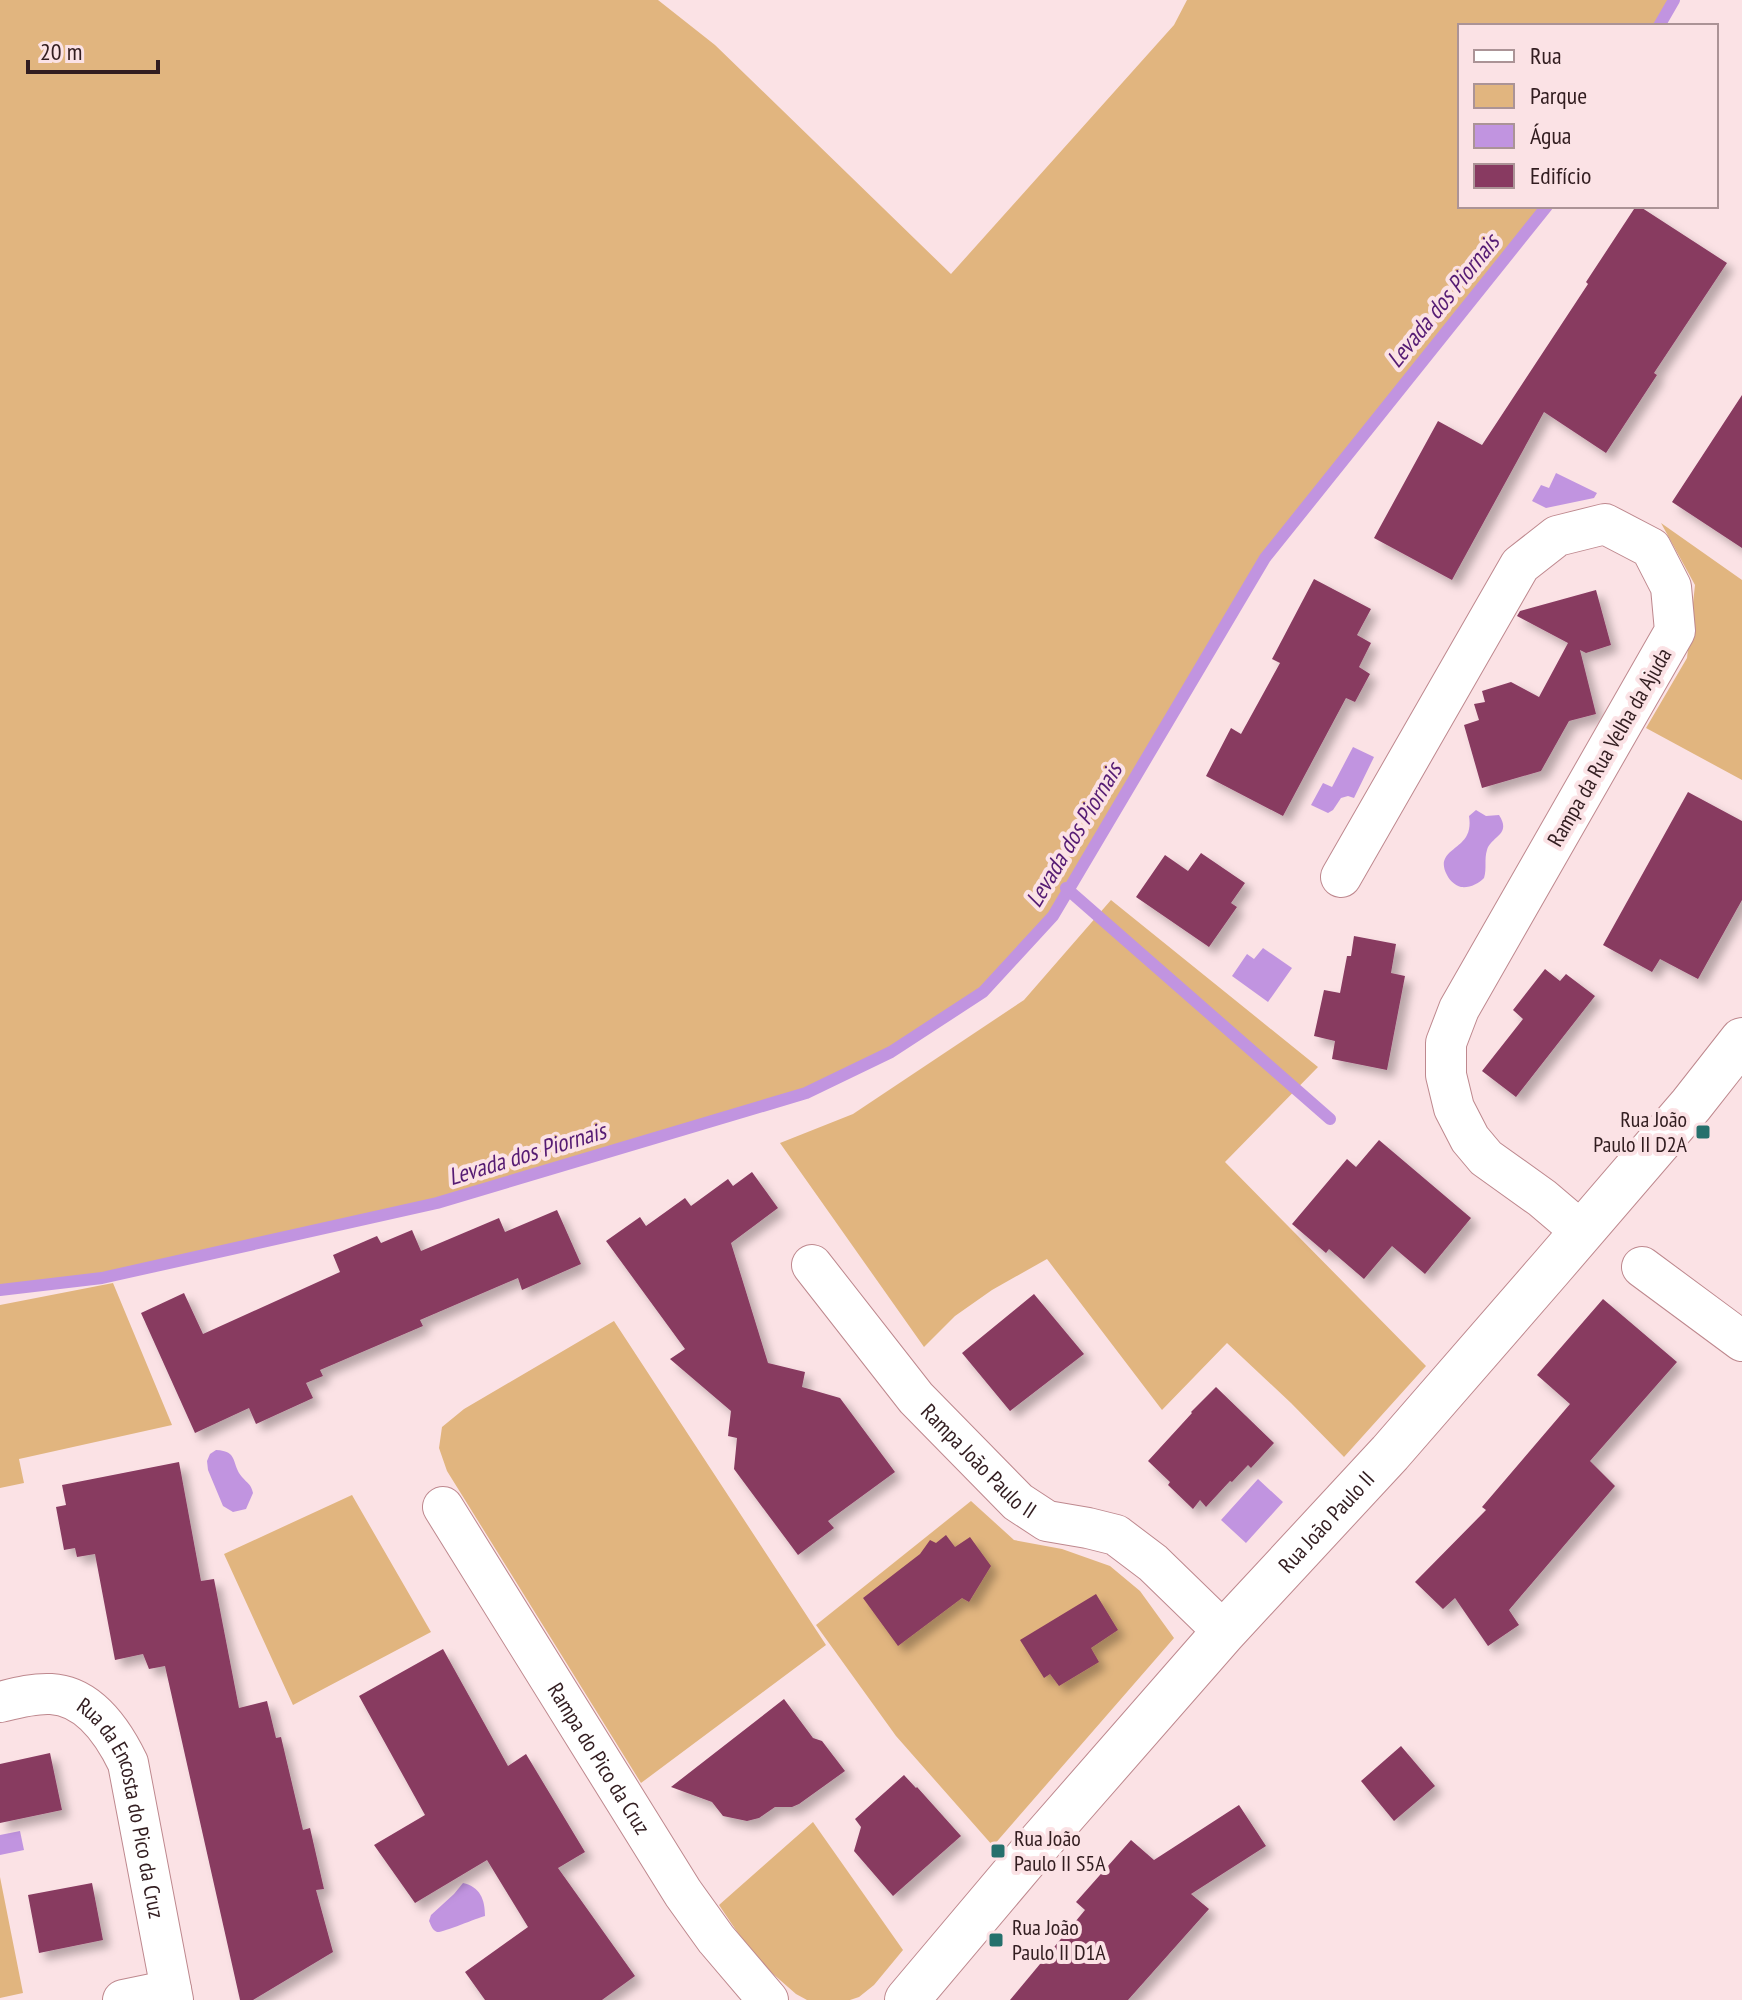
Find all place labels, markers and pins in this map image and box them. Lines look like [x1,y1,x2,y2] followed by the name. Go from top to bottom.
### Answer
[1593,1105,1688,1158] place label: Rua João Paulo II D2A
[1694,1123,1712,1141] marker: Rua João Paulo II D2A
[1014,1824,1106,1877] place label: Rua João Paulo II S5A
[989,1842,1007,1860] marker: Rua João Paulo II S5A
[1012,1913,1106,1966] place label: Rua João Paulo II D1A
[987,1931,1005,1949] marker: Rua João Paulo II D1A

